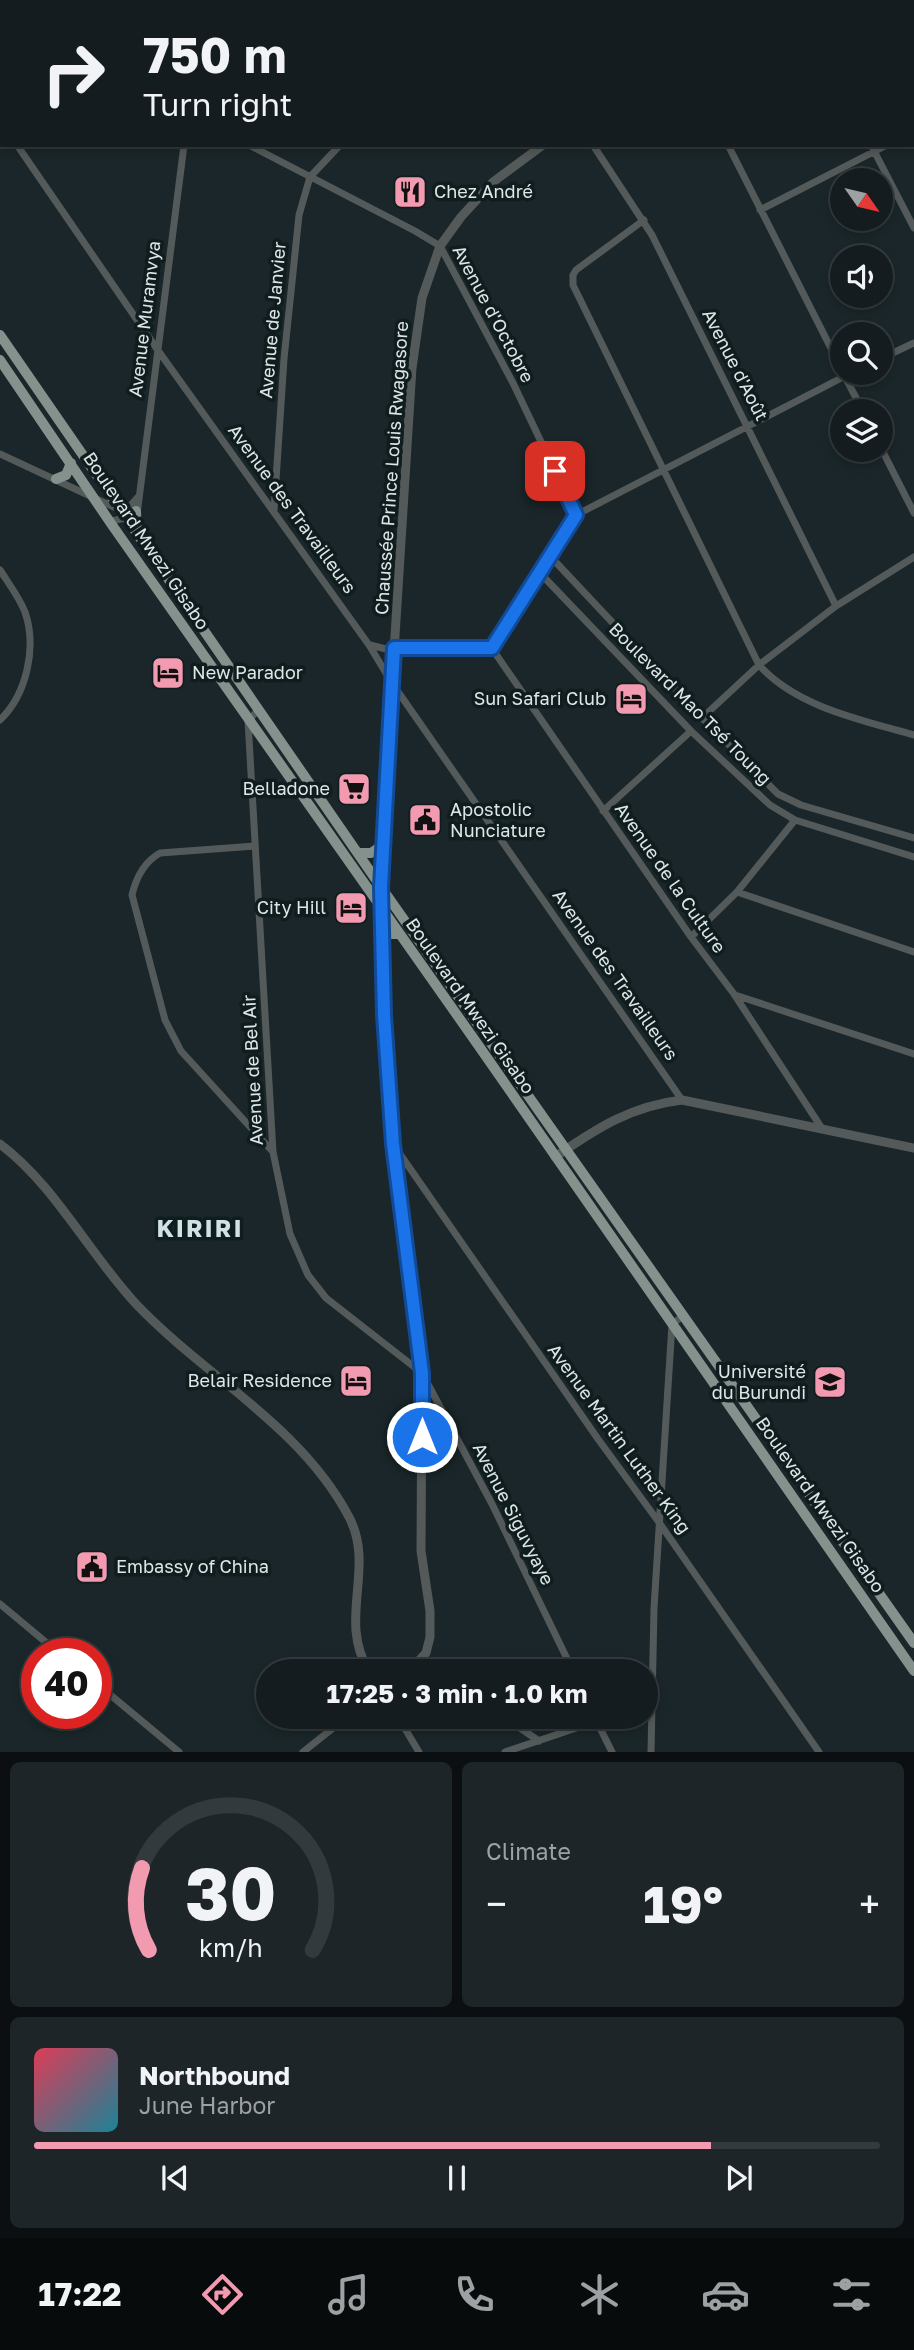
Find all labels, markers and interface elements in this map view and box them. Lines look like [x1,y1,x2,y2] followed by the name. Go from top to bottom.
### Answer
[143,25,287,84] text: 750 m
[28,28,119,119] icon: right
[143,85,292,123] text: Turn right
[830,168,892,231] north arrow
[830,168,893,462] map controls
[391,173,429,211] restaurant icon: Chez André
[434,180,533,202] place label: Chez André
[124,239,165,398] street label: Avenue Muramvya
[254,241,290,399] street label: Avenue de Janvier
[448,241,539,386] street label: Avenue d'Octobre
[830,245,893,308] button: sound
[698,305,773,424] street label: Avenue d'Août
[370,320,412,616] street label: Chaussée Prince Louis Rwagasore
[830,322,893,385] button: search
[830,399,893,462] button: layers
[224,420,362,597] street label: Avenue des Travailleurs
[525,441,585,501] pin
[79,447,215,633] street label: Boulevard Mwezi Gisabo
[536,452,574,490] icon: arrive
[605,618,776,789] street label: Boulevard Mao Tsé Toung
[149,654,187,692] hotel icon: New Parador
[192,661,303,683] place label: New Parador
[612,680,650,718] hotel icon: Sun Safari Club
[474,687,606,709] place label: Sun Safari Club
[335,770,373,808] supermarket icon: Belladone
[242,777,330,799] place label: Belladone
[450,798,546,841] place label: Apostolic Nunciature
[611,798,731,957] street label: Avenue de la Culture
[406,801,444,839] public building icon: Apostolic Nunciature
[548,885,683,1064] street label: Avenue des Travailleurs
[332,889,370,927] hotel icon: City Hill
[257,896,326,918] place label: City Hill
[402,913,540,1098] street label: Boulevard Mwezi Gisabo
[237,994,267,1146] street label: Avenue de Bel Air
[156,1213,244,1242] district label: KIRIRI
[544,1339,696,1538] street label: Avenue Martin Luther King
[712,1360,806,1403] place label: Université du Burundi
[337,1362,375,1400] hotel icon: Belair Residence
[811,1363,849,1401] school or university icon: Université du Burundi
[188,1369,332,1391] place label: Belair Residence
[385,1400,459,1474] position arrow
[752,1412,890,1597] street label: Boulevard Mwezi Gisabo
[469,1439,559,1588] street label: Avenue Siguvyaye
[73,1548,111,1586] public building icon: Embassy of China
[116,1555,269,1577] place label: Embassy of China
[21,1638,112,1729] speed limit sign: 40
[326,1678,588,1709] text: 17:25 · 3 min · 1.0 km
[486,1837,571,1865] text: Climate
[185,1850,277,1937] text: 30
[643,1872,723,1934] text: 19°
[486,1881,507,1926] text: −
[859,1881,880,1926] text: +
[199,1932,263,1963] text: km/h
[139,2060,290,2091] text: Northbound
[139,2091,275,2119] text: June Harbor
[156,2159,194,2197] icon: previous
[438,2159,476,2197] icon: pause
[720,2159,758,2197] icon: next
[198,2270,247,2319] icon: directions
[324,2270,373,2319] icon: music
[450,2270,499,2319] icon: phone
[575,2270,624,2319] icon: climate
[701,2270,750,2319] icon: car
[827,2270,876,2319] icon: filters
[38,2275,122,2313] text: 17:22

